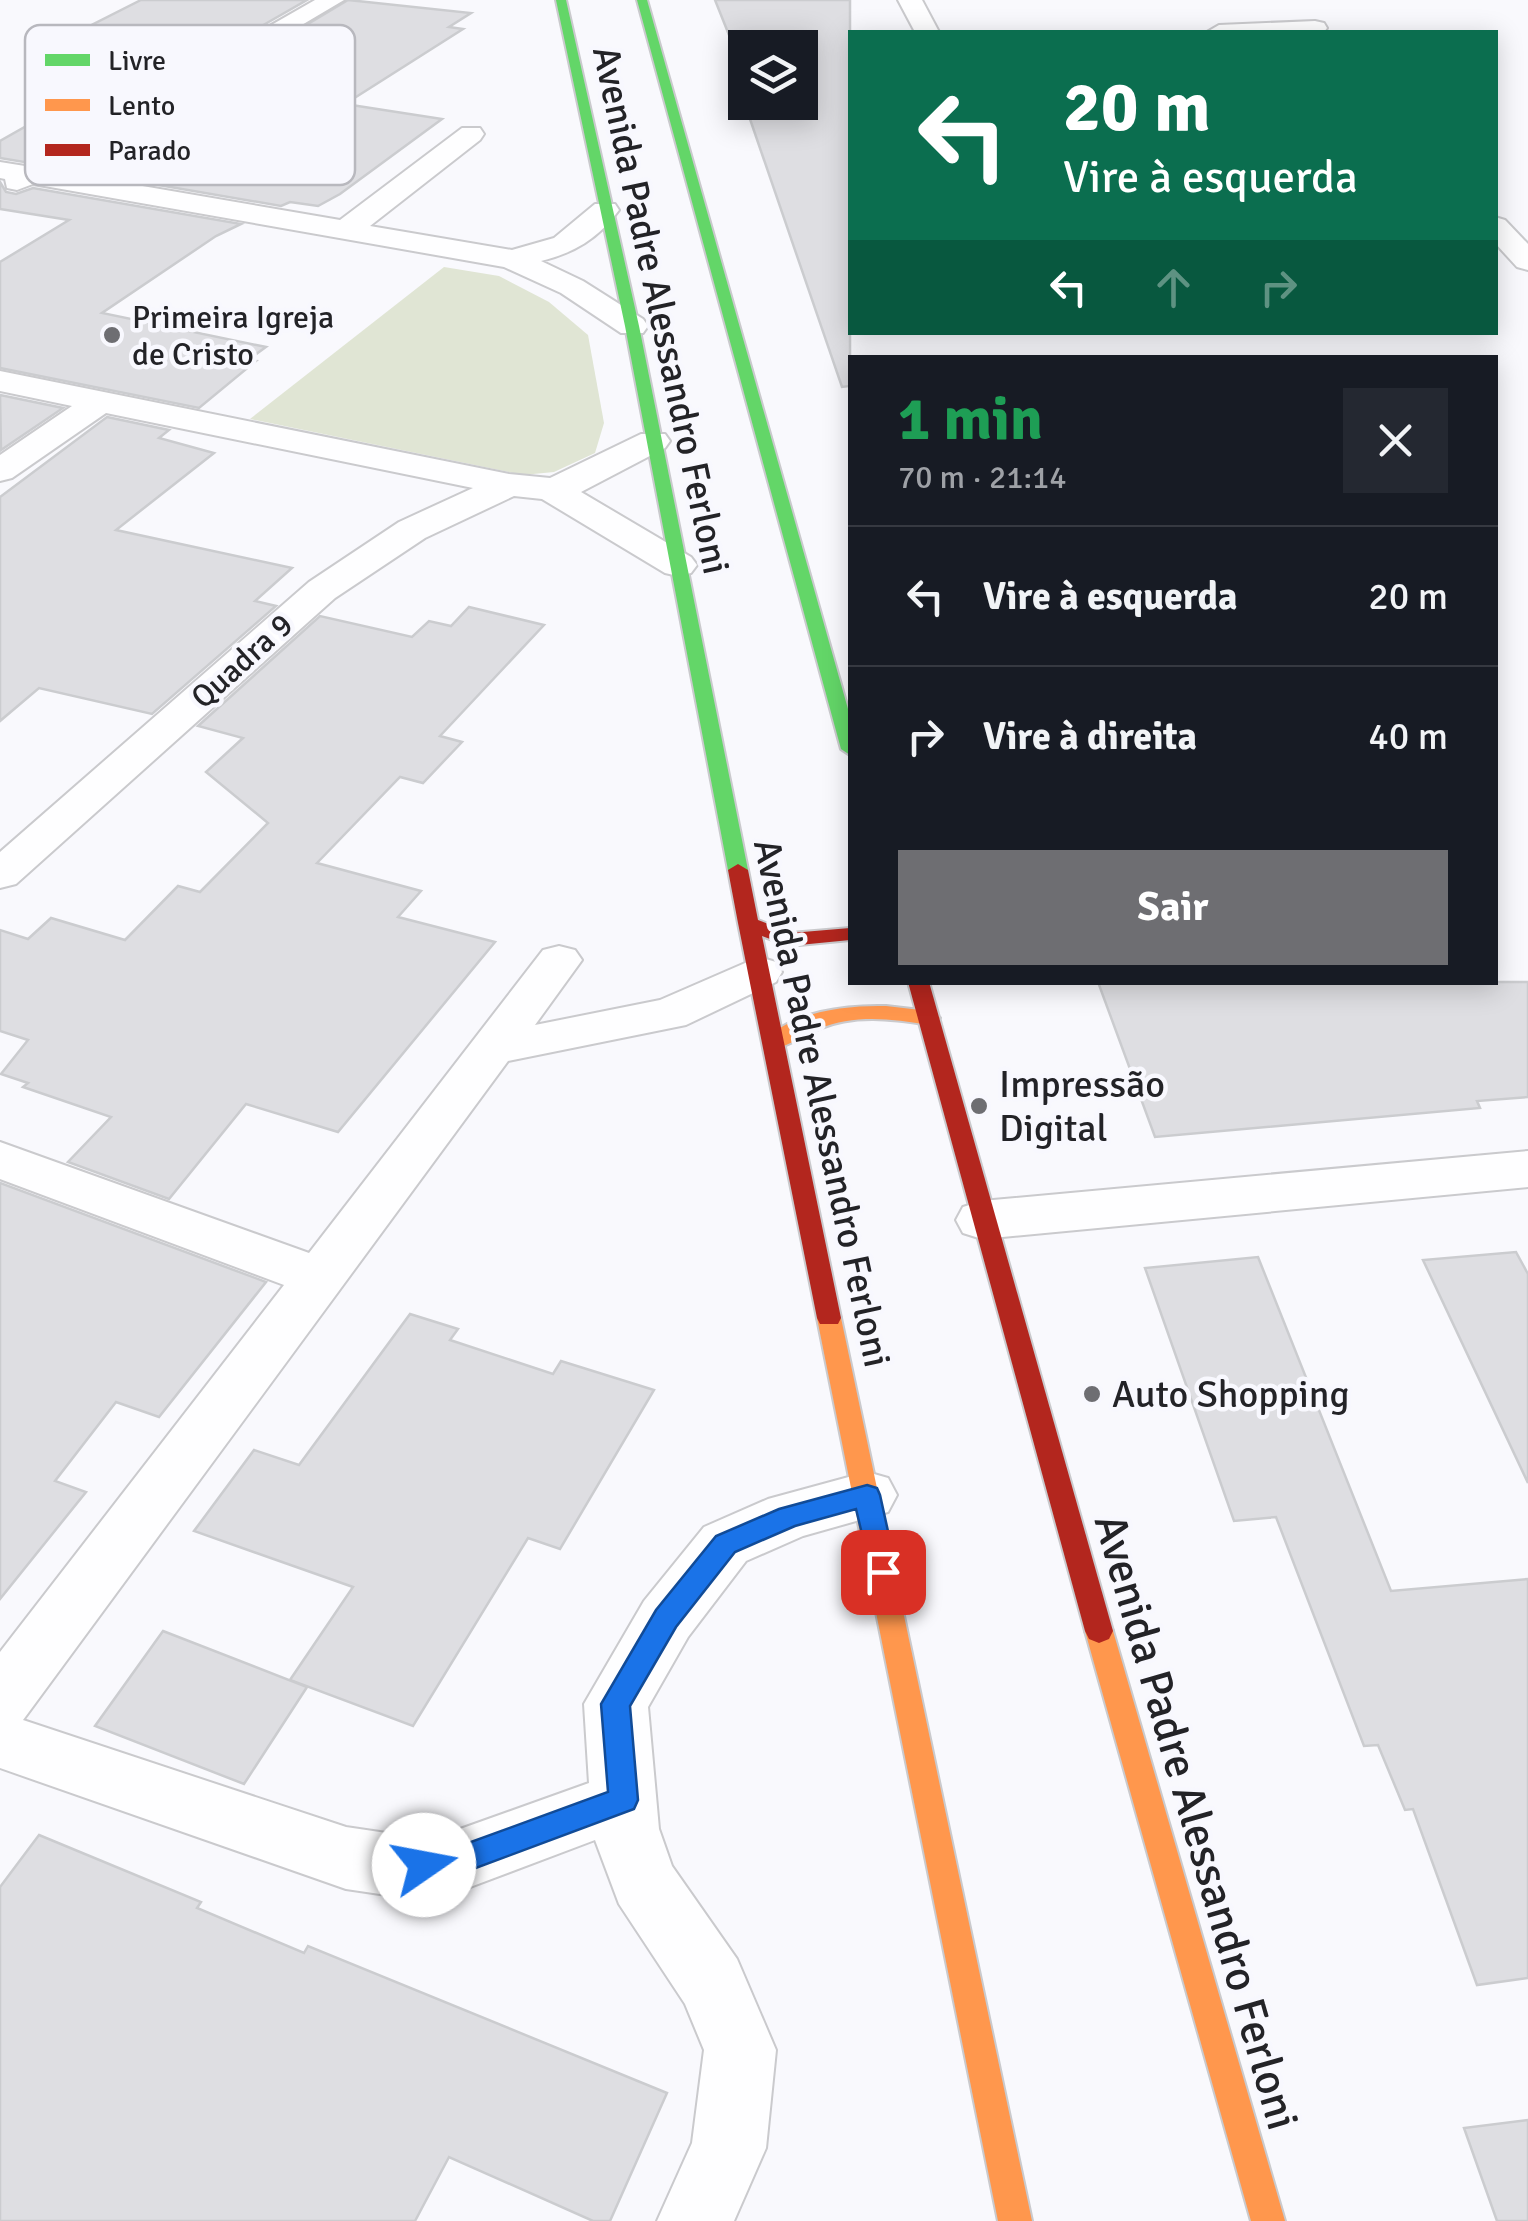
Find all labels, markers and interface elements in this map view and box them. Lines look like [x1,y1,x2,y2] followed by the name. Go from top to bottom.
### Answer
[25,25,355,185] legend
[728,30,818,120] map controls
[728,30,818,120] button: layers
[582,42,740,578] street label: Avenida Padre Alessandro Ferloni
[108,44,166,78] text: Livre
[1063,64,1211,150] text: 20 m
[898,70,1028,200] icon: left
[108,89,175,123] text: Lento
[108,134,191,168] text: Parado
[1063,150,1358,205] text: Vire à esquerda
[1041,260,1096,315] icon: left
[1146,260,1201,315] icon: ahead
[1251,260,1306,315] icon: right
[132,298,334,374] place label: Primeira Igreja de Cristo
[101,324,123,346] marker: Primeira Igreja de Cristo
[898,383,1043,457] text: 1 min
[1343,388,1448,493] button: close
[898,458,1067,497] text: 70 m · 21:14
[898,569,953,624] icon: left
[983,573,1237,620] text: Vire à esquerda
[1368,573,1448,620] text: 20 m
[183,605,301,717] street label: Quadra 9
[898,709,953,764] icon: right
[983,713,1197,760] text: Vire à direita
[1368,713,1448,760] text: 40 m
[743,835,901,1371] street label: Avenida Padre Alessandro Ferloni
[898,850,1448,965] button: Sair
[999,1061,1165,1152] place label: Impressão Digital
[968,1095,990,1117] marker: Impressão Digital
[1112,1371,1350,1418] place label: Auto Shopping
[1081,1383,1103,1405] marker: Auto Shopping
[1082,1508,1310,2136] street label: Avenida Padre Alessandro Ferloni
[841,1530,926,1615] pin
[856,1545,911,1600] icon: arrive
[372,1813,476,1917] position arrow

